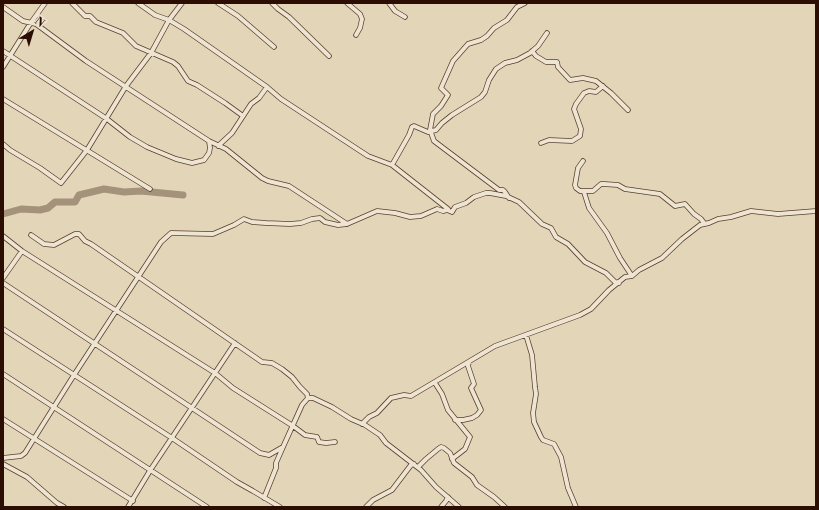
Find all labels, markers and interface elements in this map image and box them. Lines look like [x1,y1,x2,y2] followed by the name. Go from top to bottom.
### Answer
[12,12,52,52] north arrow
[32,14,47,31] text: N

